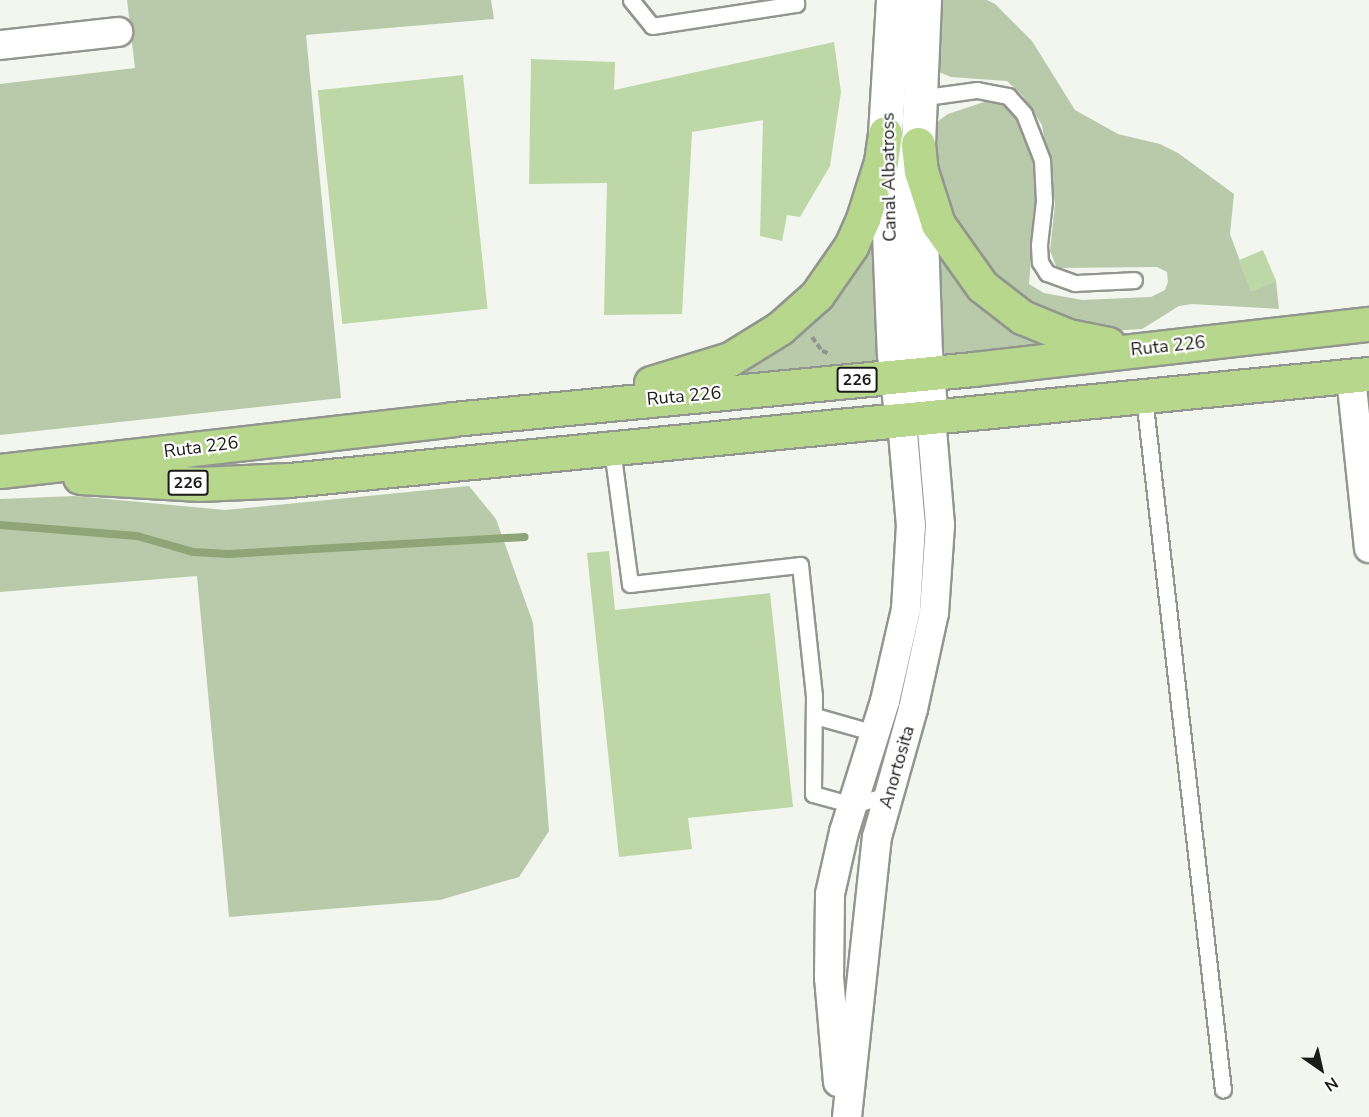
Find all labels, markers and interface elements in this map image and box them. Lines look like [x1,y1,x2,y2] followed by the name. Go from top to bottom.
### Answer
[877,112,901,242] street label: Canal Albatross
[1130,331,1206,361] street label: Ruta 226
[836,367,878,393] road number: 226
[646,382,722,410] street label: Ruta 226
[162,432,240,462] street label: Ruta 226
[167,470,209,496] road number: 226
[875,723,919,811] street label: Anortosita
[1291,1039,1351,1099] north arrow
[1320,1071,1342,1096] text: N

